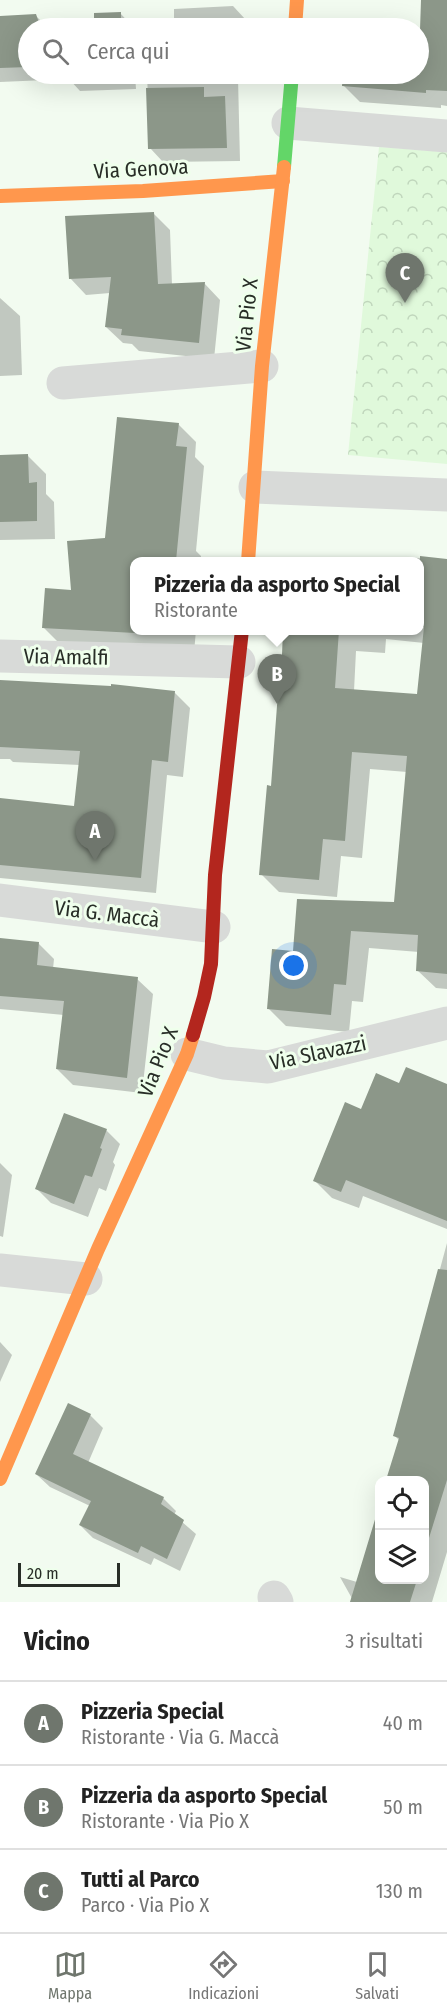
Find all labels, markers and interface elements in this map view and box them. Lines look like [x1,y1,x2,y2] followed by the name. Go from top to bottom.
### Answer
[18,18,429,84] search box
[39,35,72,68] icon: search
[87,38,170,65] text: Cerca qui
[93,154,189,184] street label: Via Genova
[386,254,424,303] pin: C
[230,276,264,353] street label: Via Pio X
[130,557,424,635] popup
[154,571,400,598] text: Pizzeria da asporto Special
[154,598,238,622] text: Ristorante
[23,643,109,671] street label: Via Amalfi
[258,654,296,704] pin: B
[76,812,115,861] pin: A
[53,895,161,933] street label: Via G. Maccà
[279,951,308,980] your location
[132,1022,184,1101] street label: Via Pio X
[267,1030,369,1076] street label: Via Slavazzi
[375,1476,429,1584] map controls
[375,1476,429,1530] button: locate
[375,1530,429,1584] button: layers
[18,1560,120,1588] scale bar
[27,1564,58,1583] text: 20 m
[24,1626,90,1657] text: Vicino
[345,1629,423,1653] text: 3 risultati
[81,1698,224,1725] text: Pizzeria Special
[38,1711,49,1735] text: A
[383,1711,423,1735] text: 40 m
[81,1725,279,1749] text: Ristorante · Via G. Maccà
[81,1782,327,1809] text: Pizzeria da asporto Special
[38,1795,49,1819] text: B
[383,1795,423,1819] text: 50 m
[81,1809,249,1833] text: Ristorante · Via Pio X
[81,1866,200,1893] text: Tutti al Parco
[38,1879,49,1903] text: C
[376,1879,423,1903] text: 130 m
[81,1893,209,1917] text: Parco · Via Pio X
[48,1948,92,2003] tab: Mappa
[188,1948,259,2003] tab: Indicazioni
[355,1948,399,2003] tab: Salvati

